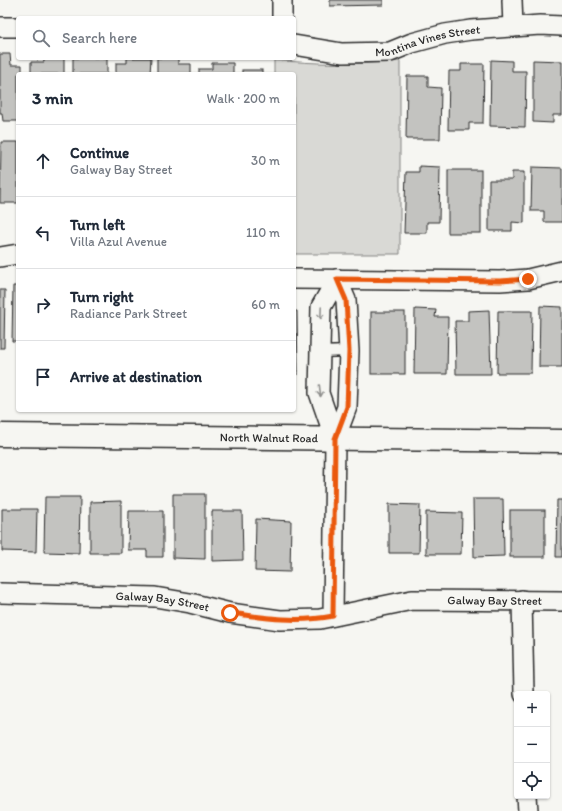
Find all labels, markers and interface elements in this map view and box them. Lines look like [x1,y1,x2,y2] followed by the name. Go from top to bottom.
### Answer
[16,16,296,60] search box
[375,22,481,59] street label: Montina Vines Street
[30,27,52,49] icon: search
[62,29,137,47] text: Search here
[32,88,73,108] text: 3 min
[207,91,280,106] text: Walk · 200 m
[70,144,129,162] text: Continue
[32,150,54,172] icon: ahead
[251,153,280,168] text: 30 m
[70,162,173,177] text: Galway Bay Street
[70,216,125,234] text: Turn left
[32,222,54,244] icon: left
[246,225,280,240] text: 110 m
[70,234,167,249] text: Villa Azul Avenue
[519,270,537,288] route end
[70,288,134,306] text: Turn right
[32,294,54,316] icon: right
[251,297,280,312] text: 60 m
[70,306,187,321] text: Radiance Park Street
[317,306,325,319] one-way arrow
[32,366,54,388] icon: arrive
[70,368,202,386] text: Arrive at destination
[316,384,324,397] one-way arrow
[220,430,319,445] street label: North Walnut Road
[115,589,211,615] street label: Galway Bay Street
[447,593,543,608] street label: Galway Bay Street
[221,604,239,622] route start
[514,691,550,799] map controls
[514,691,550,727] button: +
[514,727,550,763] button: −
[514,763,550,799] button: locate

